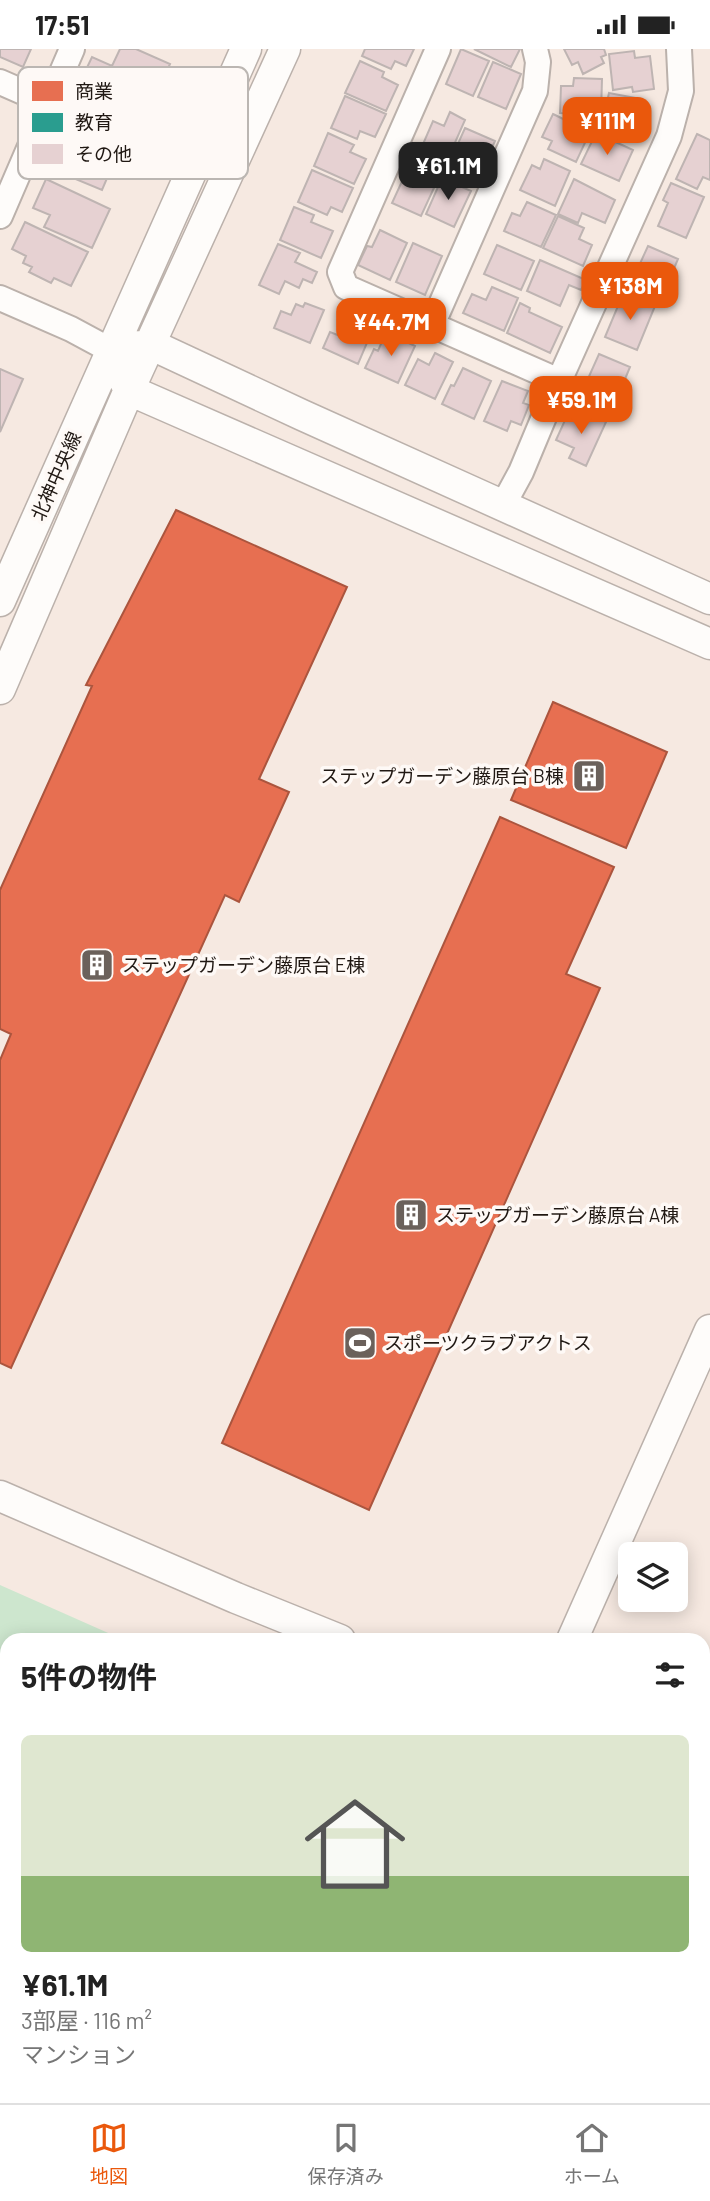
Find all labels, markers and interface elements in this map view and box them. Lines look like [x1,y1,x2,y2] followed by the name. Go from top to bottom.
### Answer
[35,9,90,40] text: 17:51
[18,67,248,179] legend
[75,79,113,102] text: 商業
[558,97,656,157] pin: ¥111M
[579,106,635,134] text: ¥111M
[75,110,113,133] text: 教育
[75,142,132,165] text: その他
[391,143,505,202] pin: ¥61.1M
[415,151,481,179] text: ¥61.1M
[581,263,679,322] pin: ¥138M
[597,271,663,299] text: ¥138M
[334,299,448,358] pin: ¥44.7M
[352,307,430,335] text: ¥44.7M
[524,377,638,436] pin: ¥59.1M
[545,385,617,413] text: ¥59.1M
[26,428,85,524] street label: 北神中央線
[570,757,608,795] building icon: ステップガーデン藤原台 B棟
[320,764,564,787] place label: ステップガーデン藤原台 B棟
[78,946,116,984] building icon: ステップガーデン藤原台 E棟
[122,953,365,976] place label: ステップガーデン藤原台 E棟
[392,1196,430,1234] building icon: ステップガーデン藤原台 A棟
[436,1203,679,1226] place label: ステップガーデン藤原台 A棟
[341,1324,379,1362] sports icon: スポーツクラブアクトス
[384,1331,592,1354] place label: スポーツクラブアクトス
[618,1542,688,1612] map controls
[618,1542,688,1612] button: layers
[651,1656,689,1694] icon: filters
[21,1658,157,1694] text: 5件の物件
[292,1781,418,1907] icon: home
[21,1966,108,2002] text: ¥61.1M
[21,2006,152,2034] text: 3部屋 · 116 m²
[21,2040,136,2068] text: マンション
[90,2119,128,2188] tab: 地図
[308,2119,384,2188] tab: 保存済み
[564,2119,620,2188] tab: ホーム

